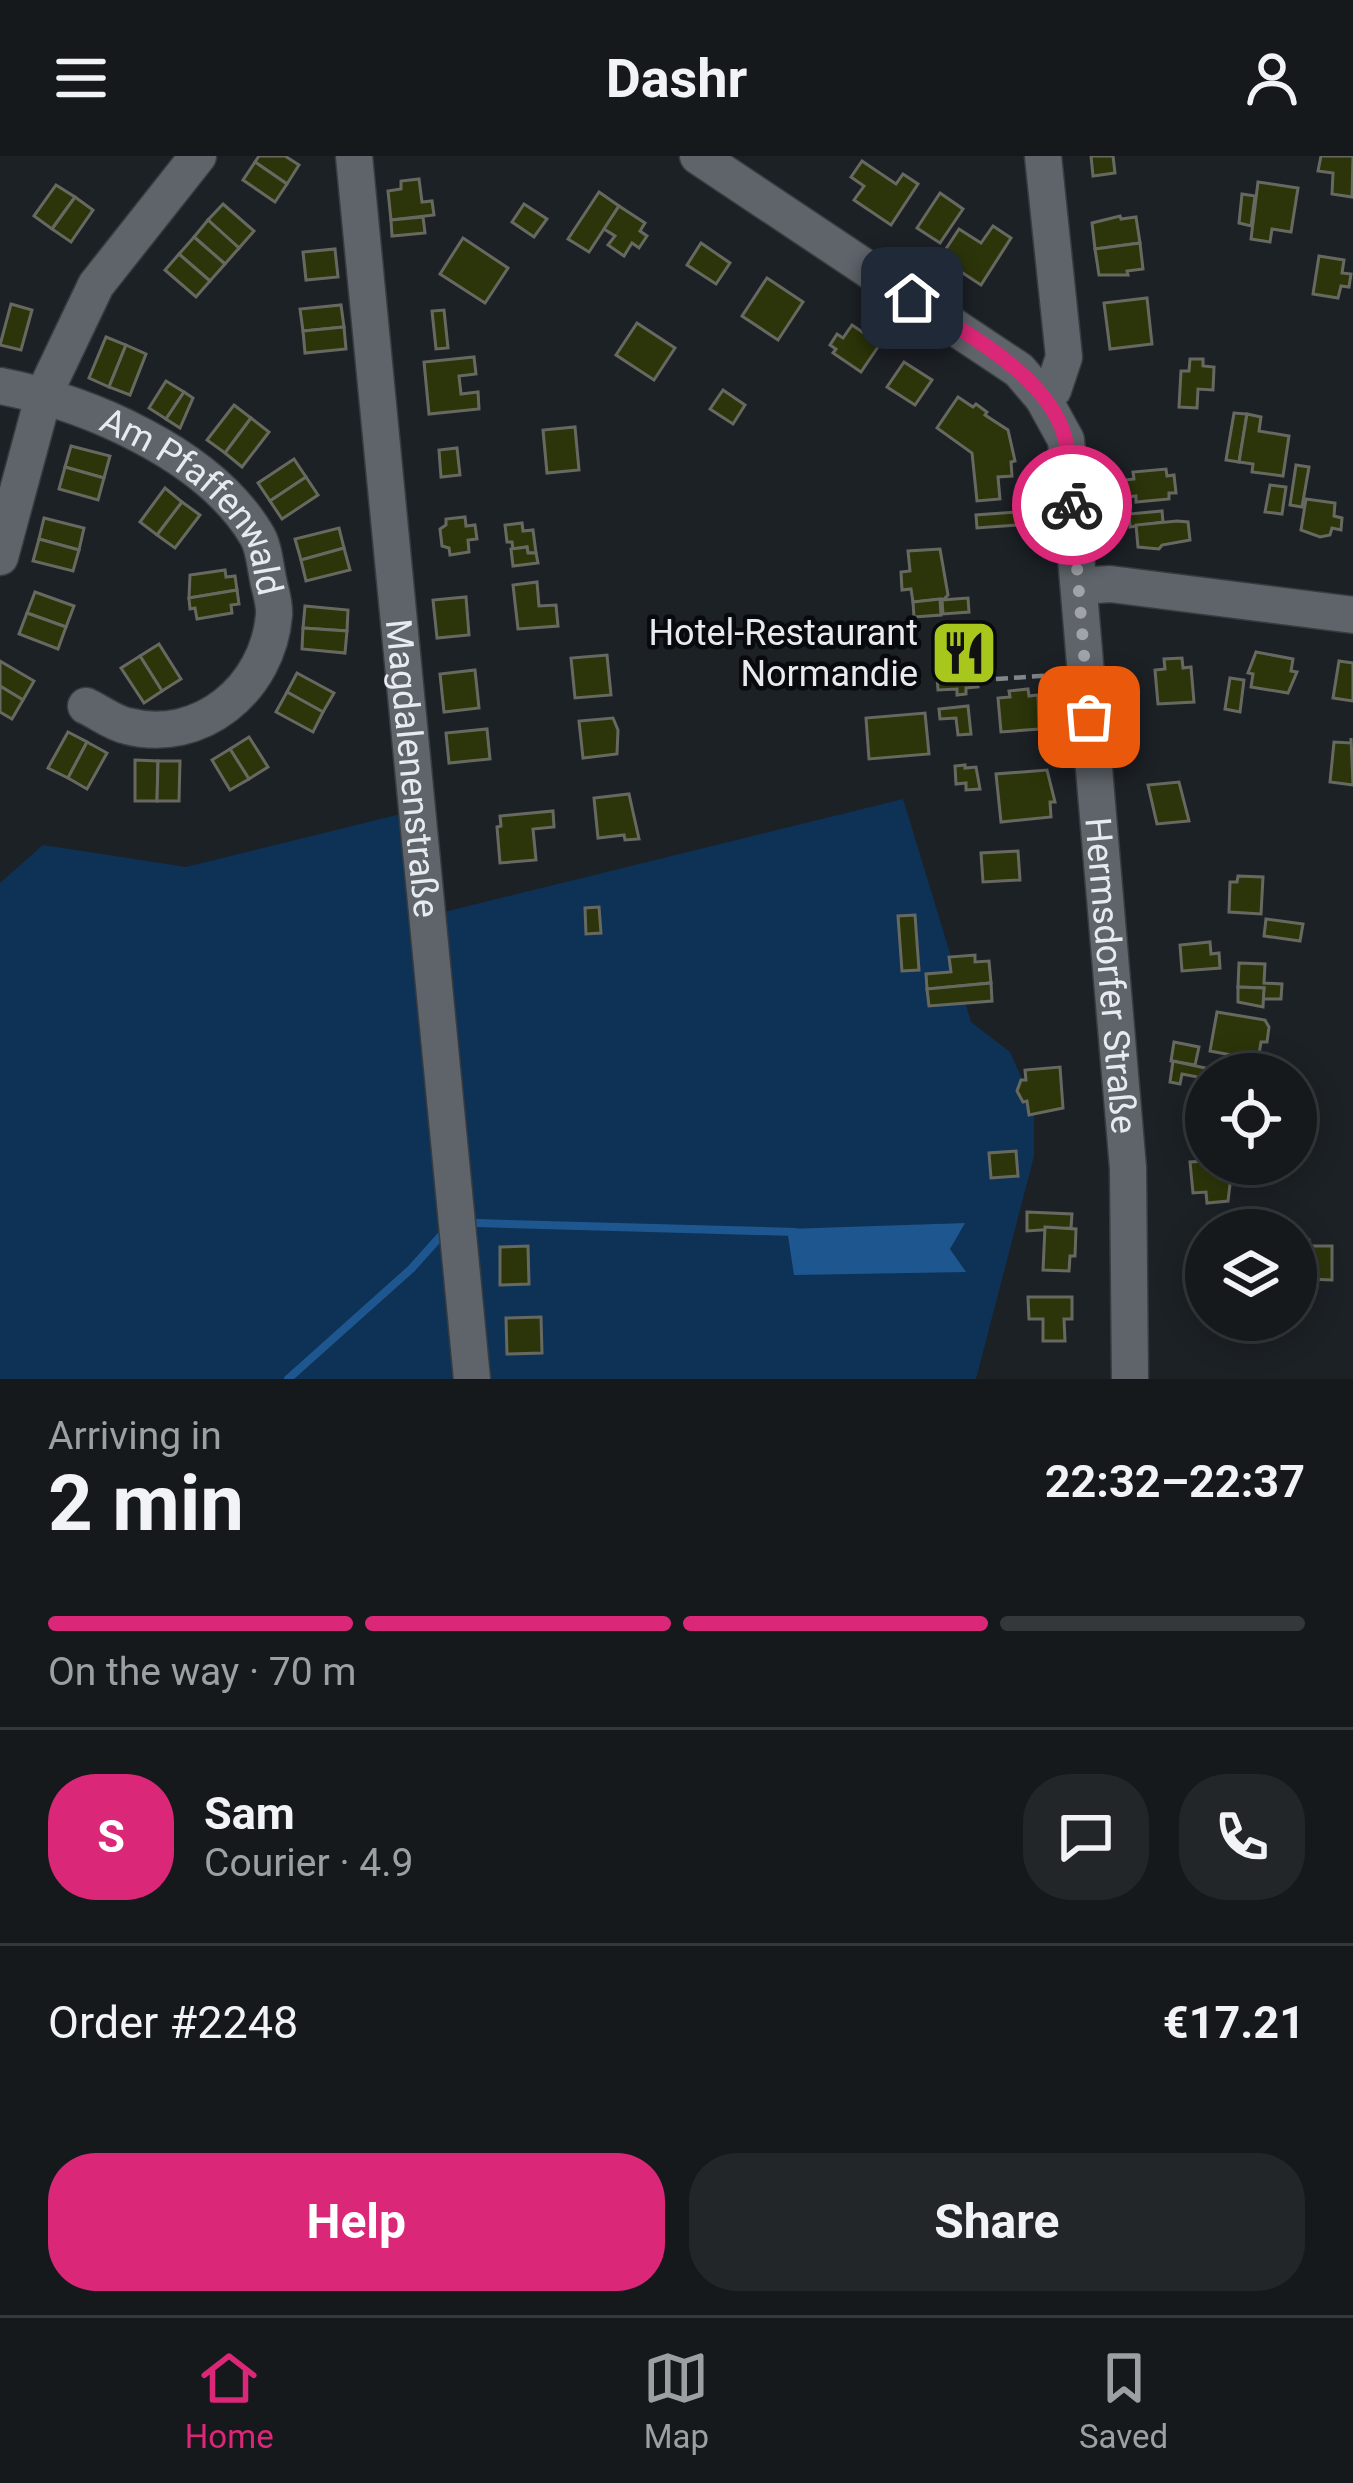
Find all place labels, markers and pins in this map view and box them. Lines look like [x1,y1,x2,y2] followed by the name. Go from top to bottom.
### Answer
[861,247,963,349] pin
[648,612,918,695] place label: Hotel-Restaurant Normandie
[929,618,999,688] restaurant icon: Hotel-Restaurant Normandie
[1038,666,1140,768] pin

